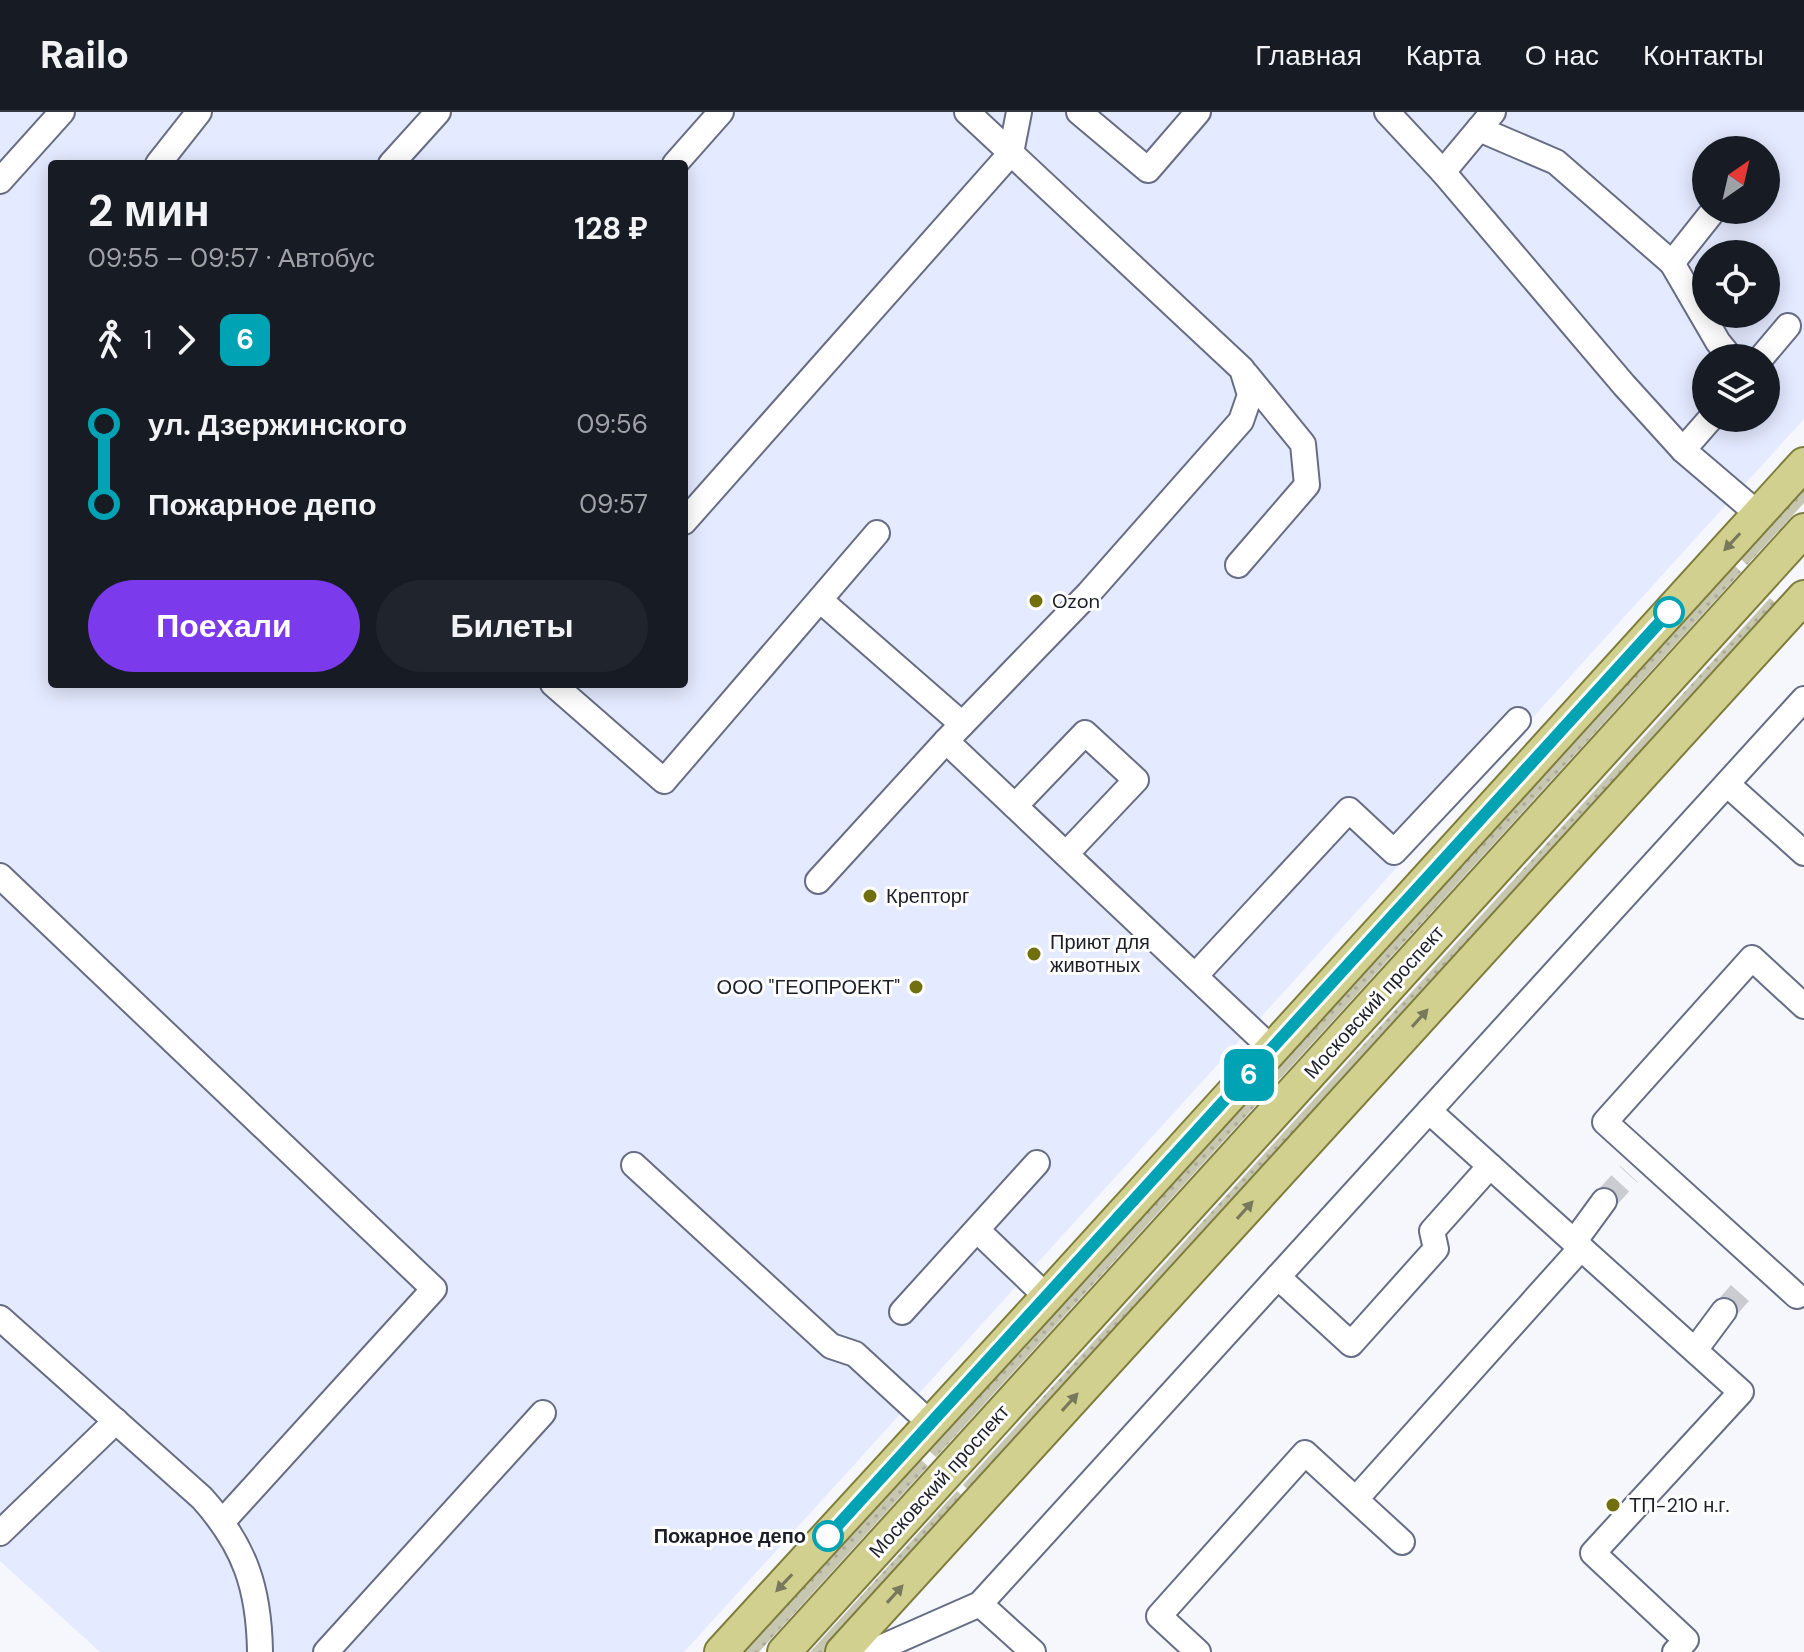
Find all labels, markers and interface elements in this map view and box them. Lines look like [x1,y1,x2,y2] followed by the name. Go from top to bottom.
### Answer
[40,30,129,80] text: Railo
[1255,37,1362,74] text: Главная
[1406,37,1481,74] text: Карта
[1525,37,1599,74] text: О нас
[1643,37,1764,74] text: Контакты
[1692,136,1780,224] north arrow
[1692,136,1780,432] map controls
[88,182,210,240] text: 2 мин
[574,209,648,248] text: 128 ₽
[1692,240,1780,328] button: locate
[88,241,375,275] text: 09:55 – 09:57 · Автобус
[88,318,132,362] icon: walk
[164,318,208,362] icon: forward
[236,321,254,358] text: 6
[144,323,152,357] text: 1
[1692,344,1780,432] button: layers
[148,405,407,444] text: ул. Дзержинского
[576,407,648,441] text: 09:56
[148,485,377,524] text: Пожарное депо
[579,487,648,521] text: 09:57
[1724,533,1742,552] one-way arrow
[88,580,360,672] button: Поехали
[376,580,648,672] button: Билеты
[1052,588,1100,614] place label: Ozon
[1027,592,1045,610] marker: Ozon
[1654,597,1684,627] unlabelled marker
[886,883,969,909] place label: Крепторг
[861,887,879,905] marker: Крепторг
[1298,920,1450,1084] street label: Московский проспект
[1050,929,1150,978] place label: Приют для животных
[1025,945,1043,963] marker: Приют для животных
[717,974,900,1000] place label: ООО "ГЕОПРОЕКТ"
[907,978,925,996] marker: ООО "ГЕОПРОЕКТ"
[1411,1008,1429,1027] one-way arrow
[1223,1049,1275,1101] line badge: 6
[1240,1056,1258,1093] text: 6
[1236,1201,1254,1220] one-way arrow
[1061,1393,1079,1412] one-way arrow
[863,1399,1015,1563] street label: Московский проспект
[1629,1492,1729,1518] place label: ТП-210 н.г.
[1604,1496,1622,1514] marker: ТП-210 н.г.
[813,1521,843,1551] marker: Пожарное депо
[654,1523,806,1549] place label: Пожарное депо
[776,1573,794,1592] one-way arrow
[885,1585,903,1604] one-way arrow

